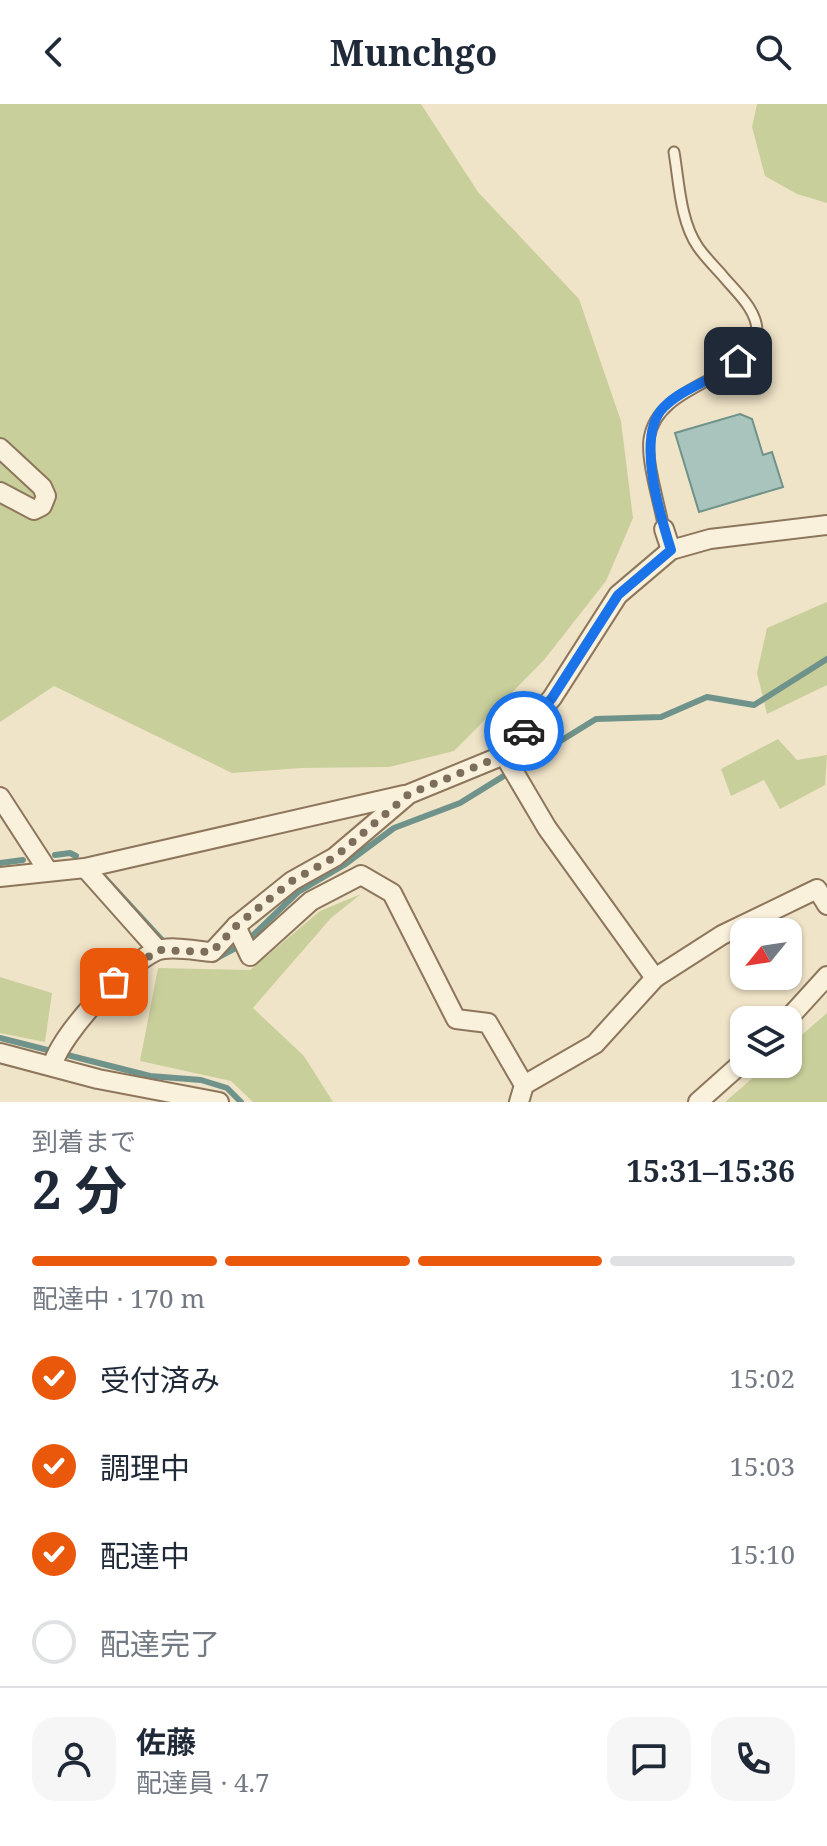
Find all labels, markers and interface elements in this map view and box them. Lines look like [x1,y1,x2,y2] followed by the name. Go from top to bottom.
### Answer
[330,28,497,77] text: Munchgo
[32,30,76,74] icon: back
[751,30,795,74] icon: search
[704,327,772,395] pin
[716,339,760,383] icon: home
[484,691,564,771] courier
[502,709,546,753] icon: car
[730,918,802,990] north arrow
[730,918,802,1078] map controls
[80,948,148,1016] pin
[92,960,136,1004] icon: bag
[730,1006,802,1078] button: layers
[32,1123,136,1159] text: 到着まで
[626,1150,795,1191] text: 15:31–15:36
[32,1153,127,1224] text: 2 分
[32,1280,205,1316] text: 配達中 · 170 m
[32,1356,76,1400] icon: check
[100,1359,220,1400] text: 受付済み
[729,1360,795,1396] text: 15:02
[32,1444,76,1488] icon: check
[100,1447,190,1488] text: 調理中
[729,1448,795,1484] text: 15:03
[32,1532,76,1576] icon: check
[100,1535,190,1576] text: 配達中
[729,1536,795,1572] text: 15:10
[100,1623,220,1664] text: 配達完了
[32,1717,116,1801] button: person
[607,1717,691,1801] button: chat
[711,1717,795,1801] button: phone
[136,1721,196,1762] text: 佐藤
[136,1764,270,1800] text: 配達員 · 4.7

